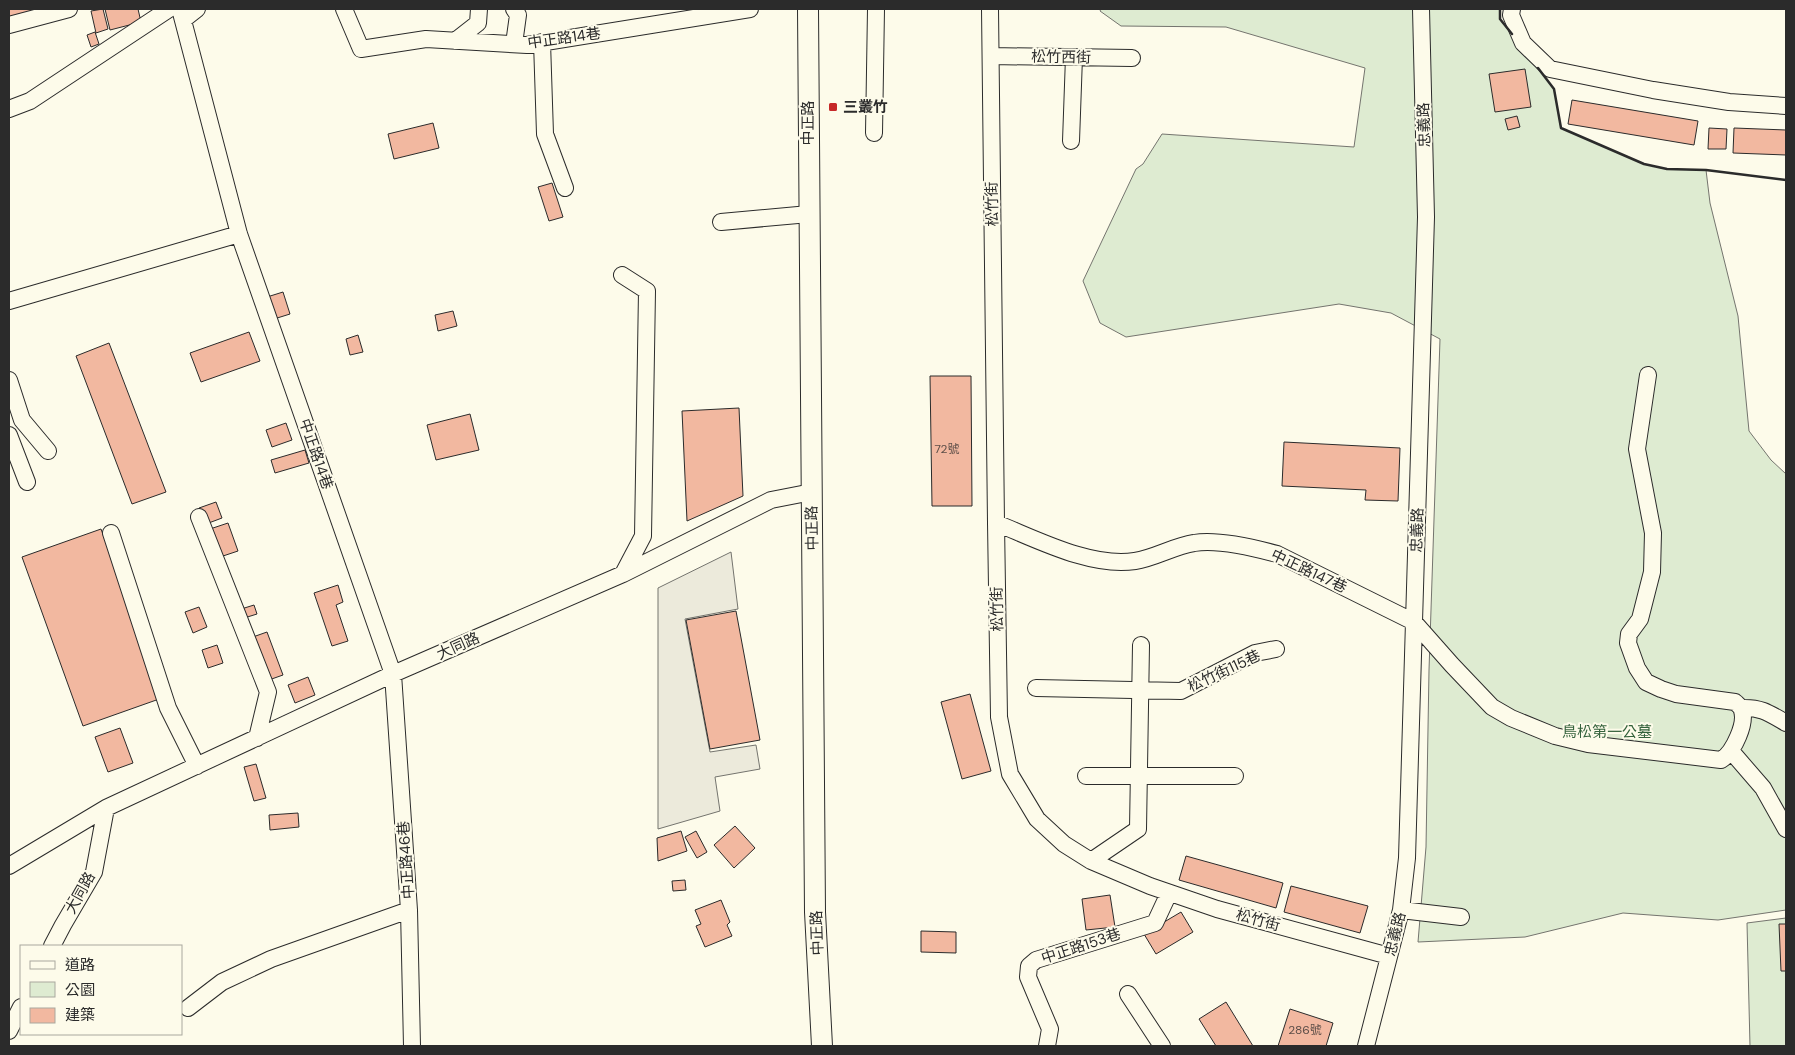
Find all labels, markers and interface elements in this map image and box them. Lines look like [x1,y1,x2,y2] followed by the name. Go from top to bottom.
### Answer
[526,23,602,53] street label: 中正路14巷
[1031,46,1091,68] street label: 松竹西街
[843,97,888,117] place label: 三叢竹
[798,100,818,146] street label: 中正路
[827,101,839,113] marker: 三叢竹
[1413,102,1435,148] street label: 忠義路
[982,181,1002,227] street label: 松竹街
[295,416,337,492] street label: 中正路14巷
[934,441,960,457] house number: 72號
[802,505,822,551] street label: 中正路
[1406,507,1428,553] street label: 忠義路
[1268,545,1350,597] street label: 中正路147巷
[987,586,1007,632] street label: 松竹街
[433,628,483,664] street label: 大同路
[1184,645,1264,697] street label: 松竹街115巷
[1562,722,1652,742] park label: 鳥松第一公墓
[393,820,419,900] street label: 中正路46巷
[60,868,100,918] street label: 大同路
[1234,905,1282,935] street label: 松竹街
[806,910,828,956] street label: 中正路
[1380,910,1410,958] street label: 忠義路
[1039,924,1123,968] street label: 中正路153巷
[20,945,182,1035] legend
[65,955,95,975] text: 道路
[65,980,95,1000] text: 公園
[65,1005,95,1025] text: 建築
[1288,1022,1322,1038] house number: 286號

